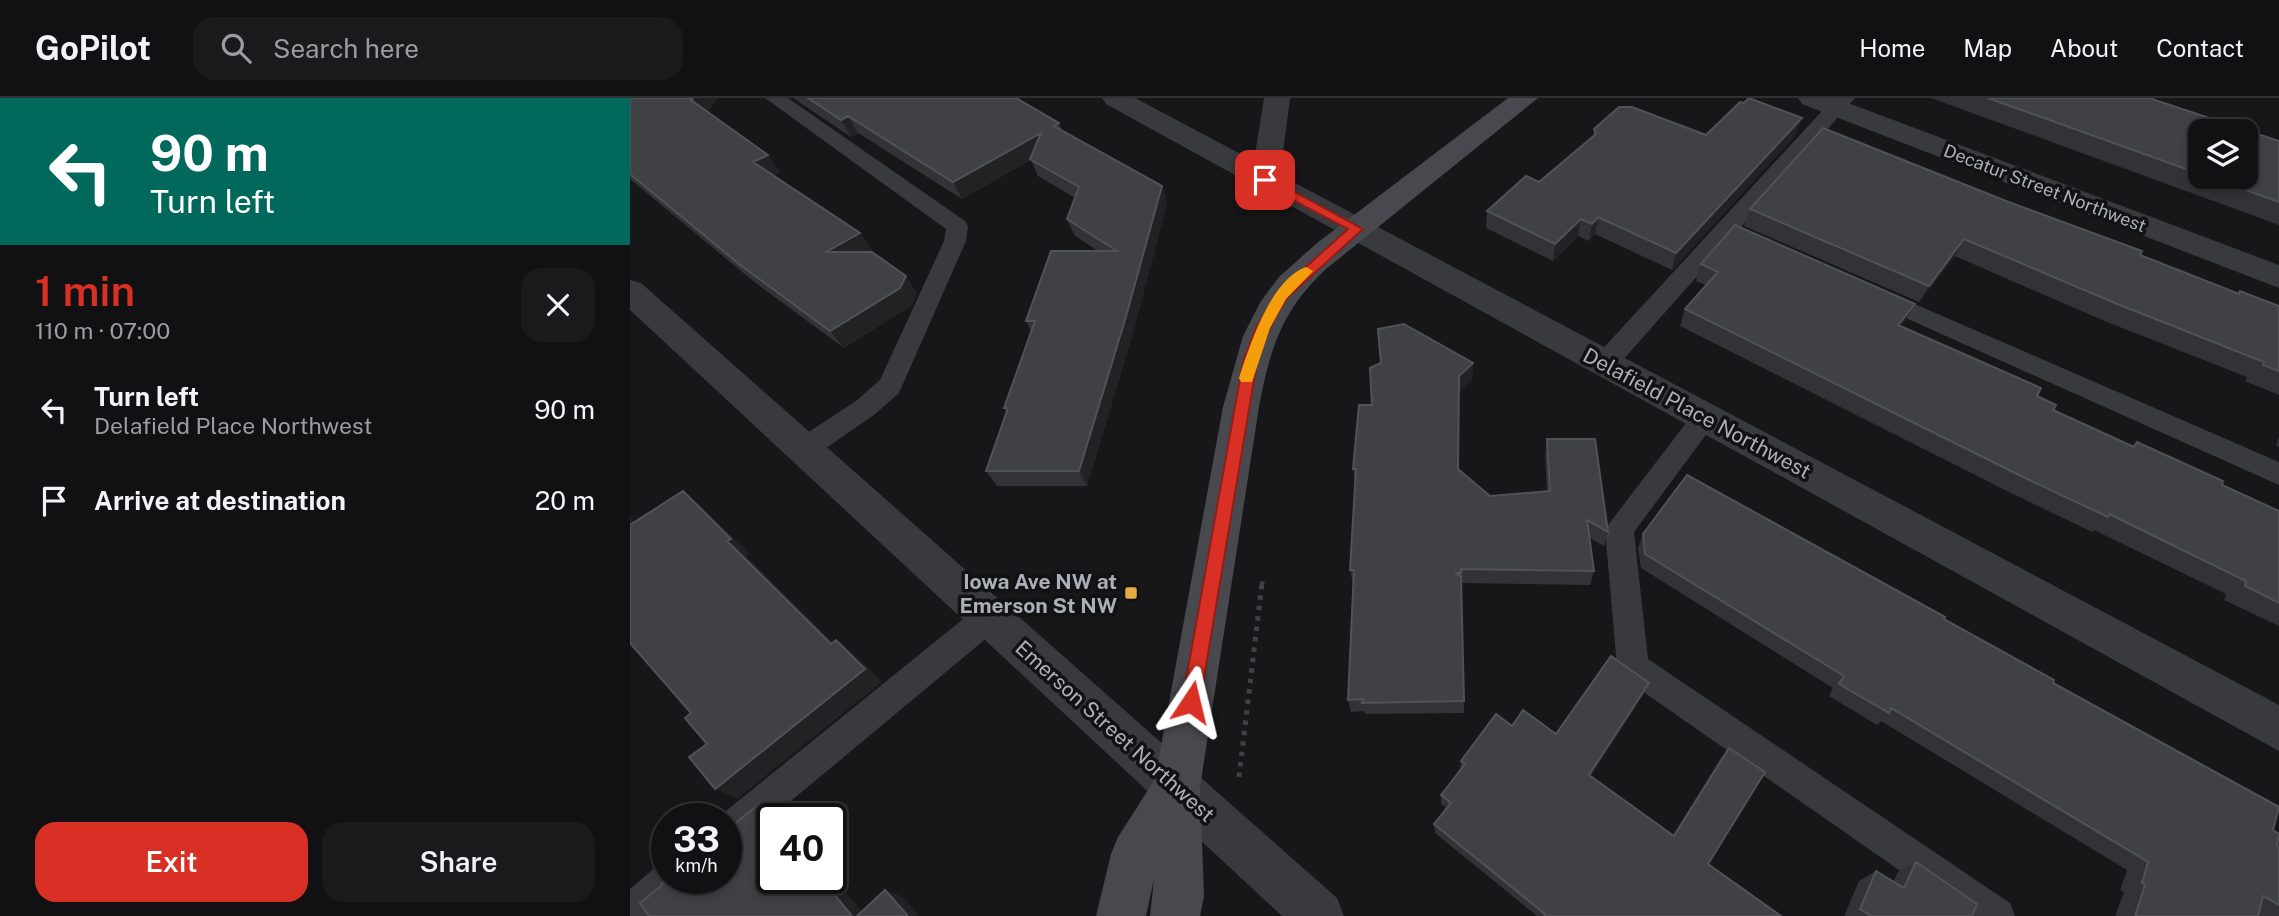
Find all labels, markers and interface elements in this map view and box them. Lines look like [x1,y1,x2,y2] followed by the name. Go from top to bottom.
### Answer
[193,17,683,80] search box
[35,29,151,67] text: GoPilot
[217,29,255,67] icon: search
[273,33,419,64] text: Search here
[1859,34,1925,62] text: Home
[1963,34,2012,62] text: Map
[2050,34,2118,62] text: About
[2156,34,2244,62] text: Contact
[2188,119,2258,189] map controls
[2188,119,2258,189] button: layers
[150,124,269,182] text: 90 m
[35,126,126,217] icon: left
[1941,140,2149,236] street label: Decatur Street Northwest
[1235,150,1295,210] pin
[1246,161,1284,199] icon: arrive
[150,183,275,220] text: Turn left
[35,266,135,315] text: 1 min
[521,268,595,342] button: close
[35,317,170,344] text: 110 m · 07:00
[1579,342,1815,484] street label: Delafield Place Northwest
[94,381,199,412] text: Turn left
[35,391,73,429] icon: left
[534,394,595,425] text: 90 m
[94,412,372,439] text: Delafield Place Northwest
[35,482,73,520] icon: arrive
[94,485,346,516] text: Arrive at destination
[535,485,595,516] text: 20 m
[959,569,1117,618] place label: Iowa Ave NW at Emerson St NW
[1123,585,1139,601] marker: Iowa Ave NW at Emerson St NW
[1010,635,1220,827] street label: Emerson Street Northwest
[1154,665,1228,739] position arrow
[756,803,847,894] speed limit sign: 40
[673,819,720,860] text: 33
[35,822,308,902] button: Exit
[322,822,595,902] button: Share
[675,855,718,876] text: km/h

